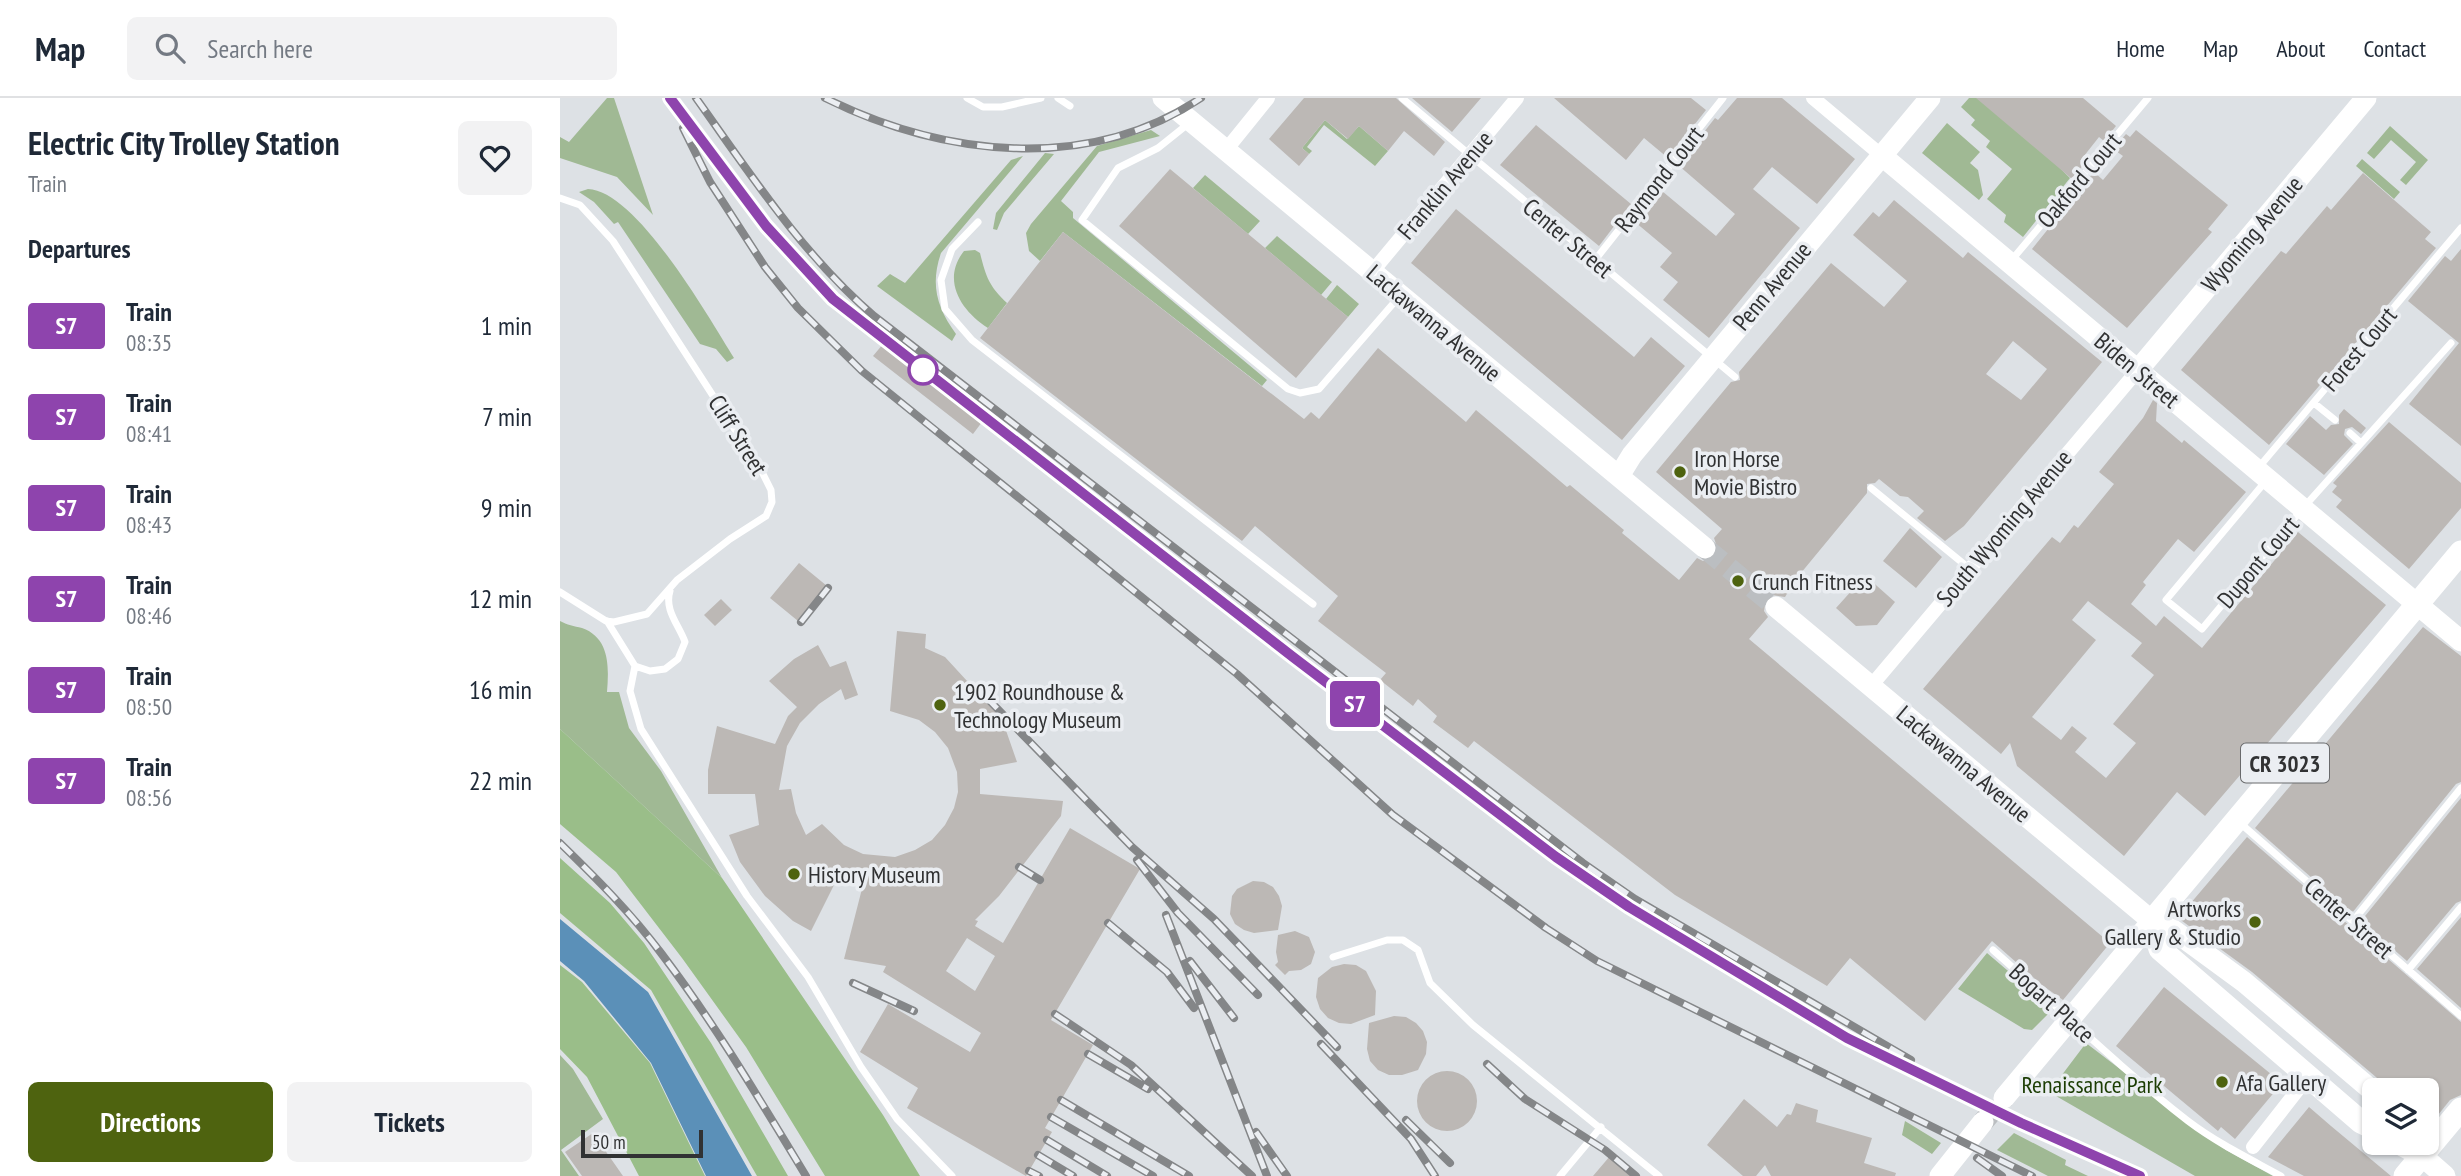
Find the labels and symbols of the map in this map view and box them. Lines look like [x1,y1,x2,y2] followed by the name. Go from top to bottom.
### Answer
[1608,119,1711,239] street label: Raymond Court
[1391,124,1499,246] street label: Franklin Avenue
[2030,126,2128,234] street label: Oakford Court
[2194,170,2310,298] street label: Wyoming Avenue
[1517,191,1620,285] street label: Center Street
[1726,235,1818,337] street label: Penn Avenue
[1360,258,1508,388] street label: Lackawanna Avenue
[2315,300,2404,398] street label: Forest Court
[2088,325,2186,415] street label: Biden Street
[908,355,938,385] unlabelled marker
[701,389,775,481] street label: Cliff Street
[1694,443,1797,502] place label: Iron Horse Movie Bistro
[1929,443,2079,613] street label: South Wyoming Avenue
[1672,464,1688,480] marker: Iron Horse Movie Bistro
[2210,509,2306,614] street label: Dupont Court
[1752,566,1873,597] place label: Crunch Fitness
[1730,573,1746,589] marker: Crunch Fitness
[954,676,1125,735] place label: 1902 Roundhouse & Technology Museum
[1324,681,1386,727] line badge: S7
[932,697,948,713] marker: 1902 Roundhouse & Technology Museum
[1890,699,2038,829] street label: Lackawanna Avenue
[2241,744,2329,782] road number: CR 3023
[808,859,941,890] place label: History Museum
[786,866,802,882] marker: History Museum
[2298,871,2400,966] street label: Center Street
[2104,893,2241,952] place label: Artworks Gallery & Studio
[2247,914,2263,930] marker: Artworks Gallery & Studio
[2003,957,2101,1049] street label: Bogart Place
[2236,1067,2326,1098] place label: Afa Gallery
[2022,1069,2163,1100] park label: Renaissance Park
[2214,1074,2230,1090] marker: Afa Gallery
[581,1127,704,1159] scale bar

